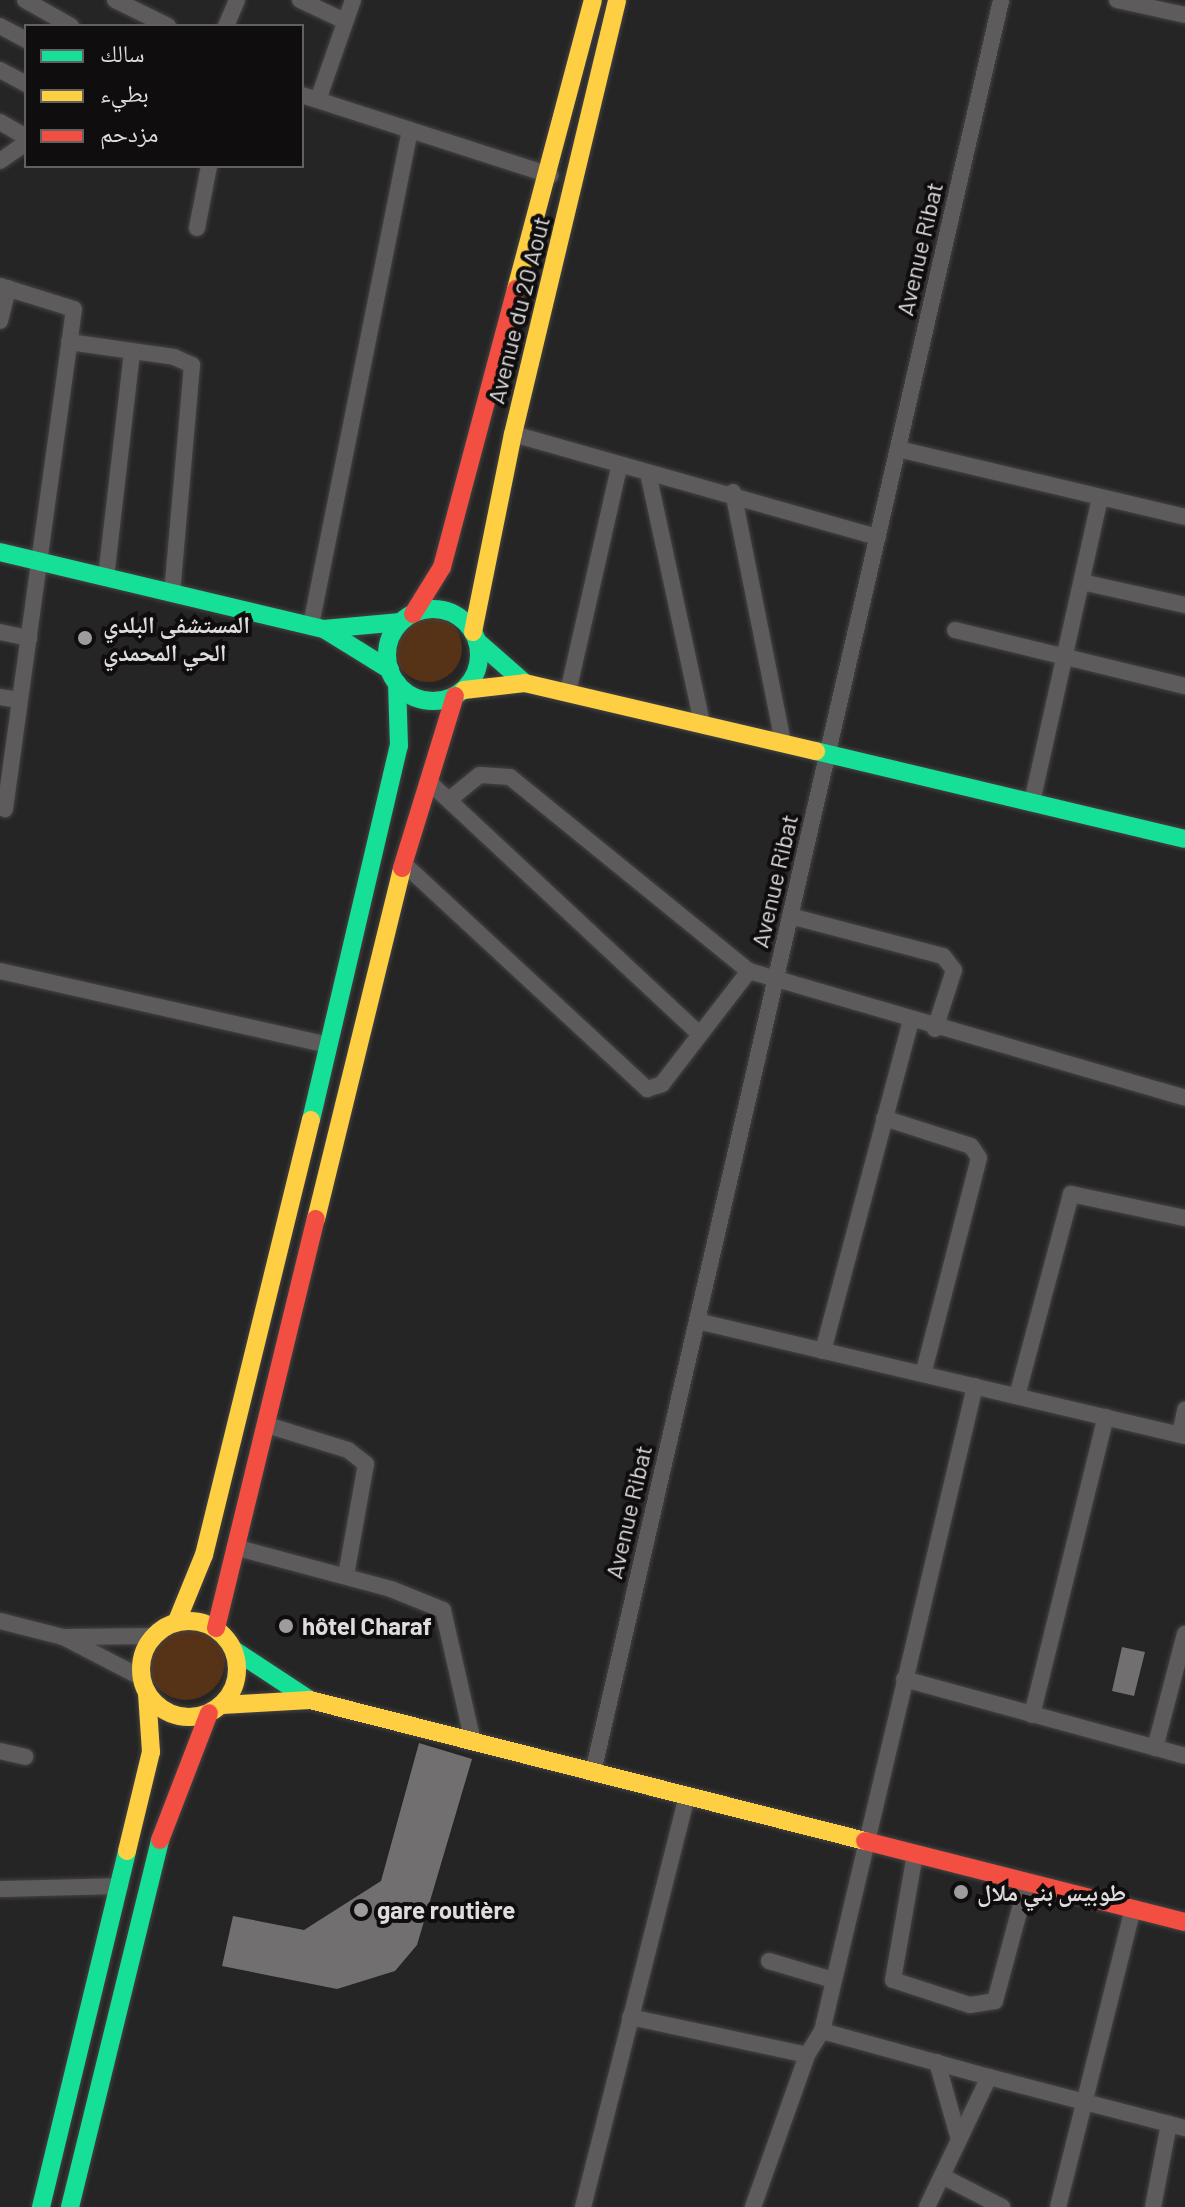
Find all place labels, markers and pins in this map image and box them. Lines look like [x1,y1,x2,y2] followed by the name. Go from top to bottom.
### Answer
[103,610,250,666] place label: المستشفى البلدي الحي المحمدي
[74,627,96,649] marker: المستشفى البلدي الحي المحمدي
[302,1612,432,1640] place label: hôtel Charaf
[277,1617,295,1635] marker: hôtel Charaf
[977,1878,1126,1906] place label: طوبيس بني ملال
[952,1883,970,1901] marker: طوبيس بني ملال
[377,1896,515,1924] place label: gare routière
[352,1901,370,1919] marker: gare routière

